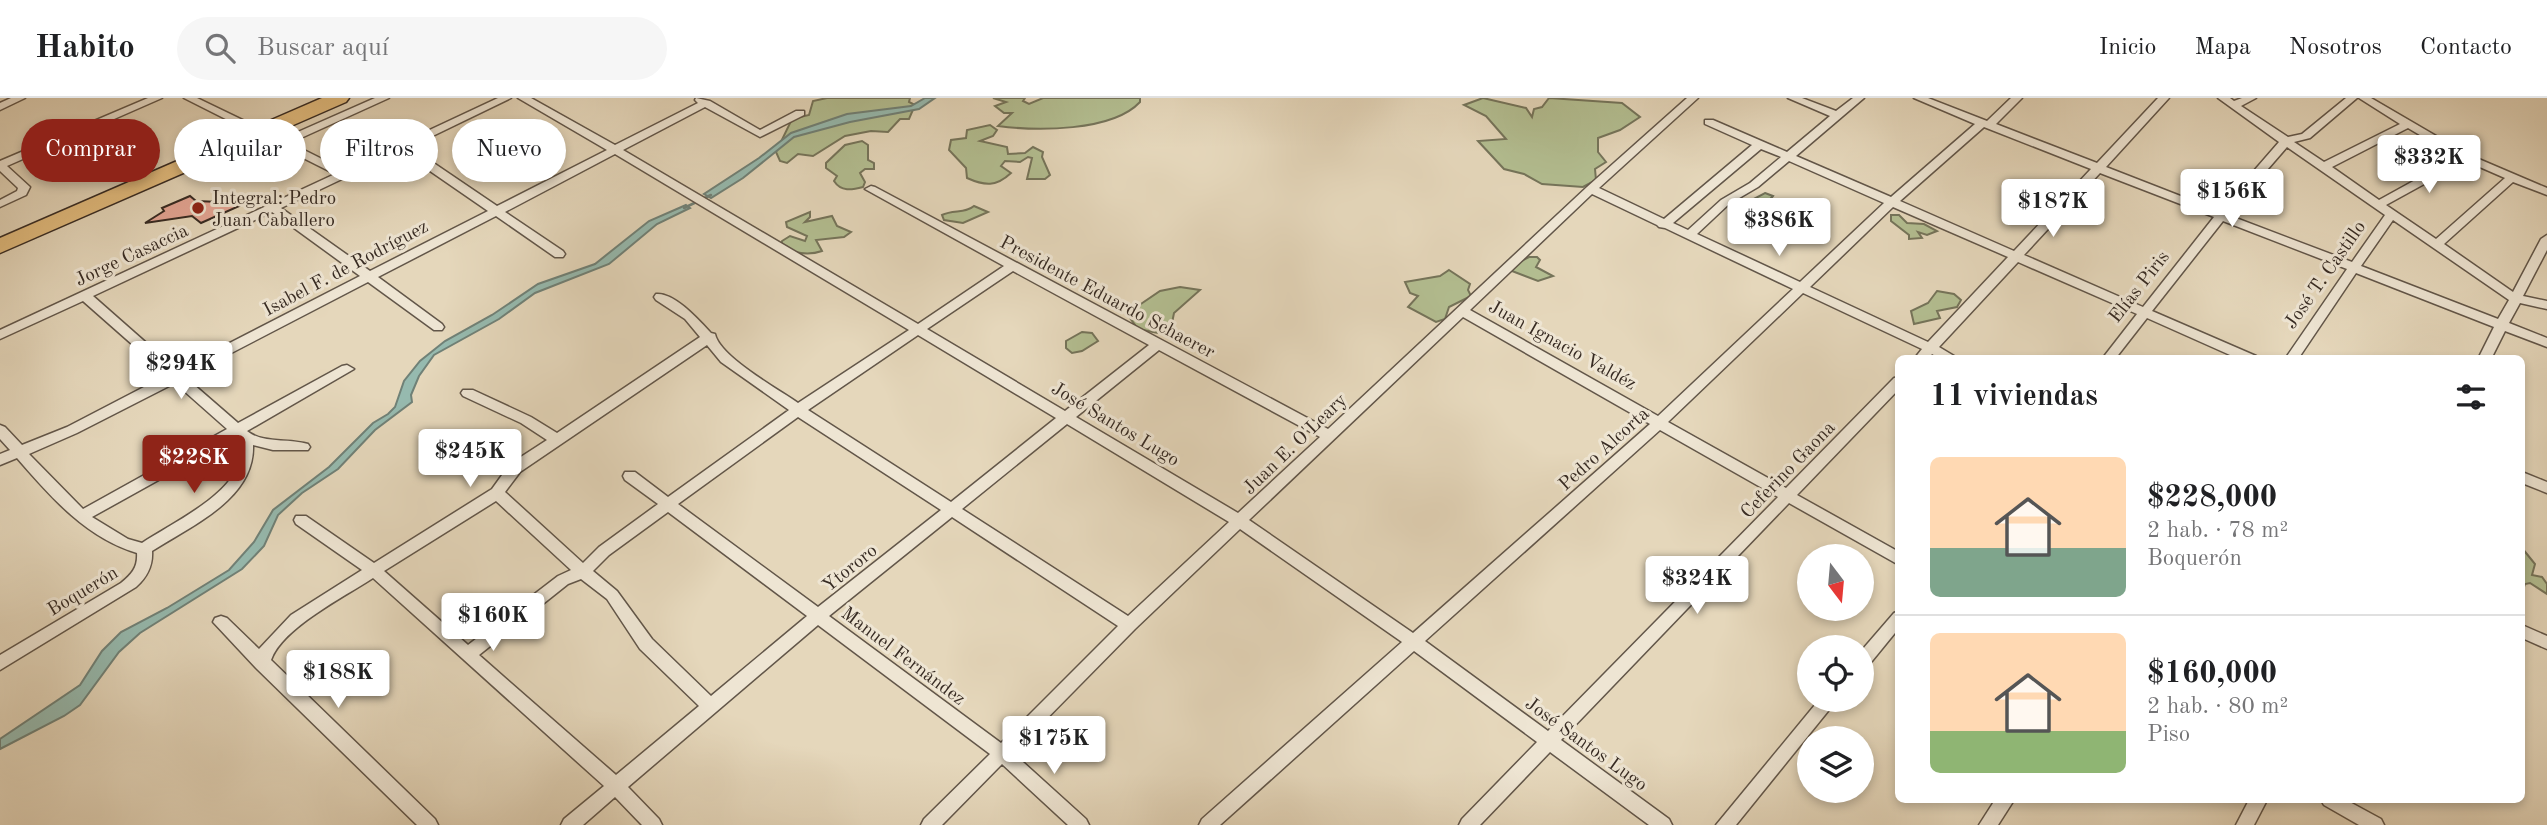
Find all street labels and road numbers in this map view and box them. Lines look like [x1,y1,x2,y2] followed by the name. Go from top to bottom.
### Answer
[261,218,432,321] street label: Isabel F. de Rodríguez
[2282,218,2370,333] street label: José T. Castillo
[72,221,192,291] street label: Jorge Casaccia
[996,233,1218,363] street label: Presidente Eduardo Schaerer
[2106,248,2174,327] street label: Elías Piris
[1485,298,1639,395] street label: Juan Ignacio Valdéz
[1047,379,1182,471] street label: José Santos Lugo
[1240,391,1351,499] street label: Juan E. O'Leary
[1556,404,1654,495] street label: Pedro Alcorta
[1738,418,1840,523] street label: Ceferino Gaona
[820,541,882,597] street label: Ytororo
[45,564,122,620] street label: Boquerón
[837,604,968,710] street label: Manuel Fernández
[1521,695,1650,796] street label: José Santos Lugo

